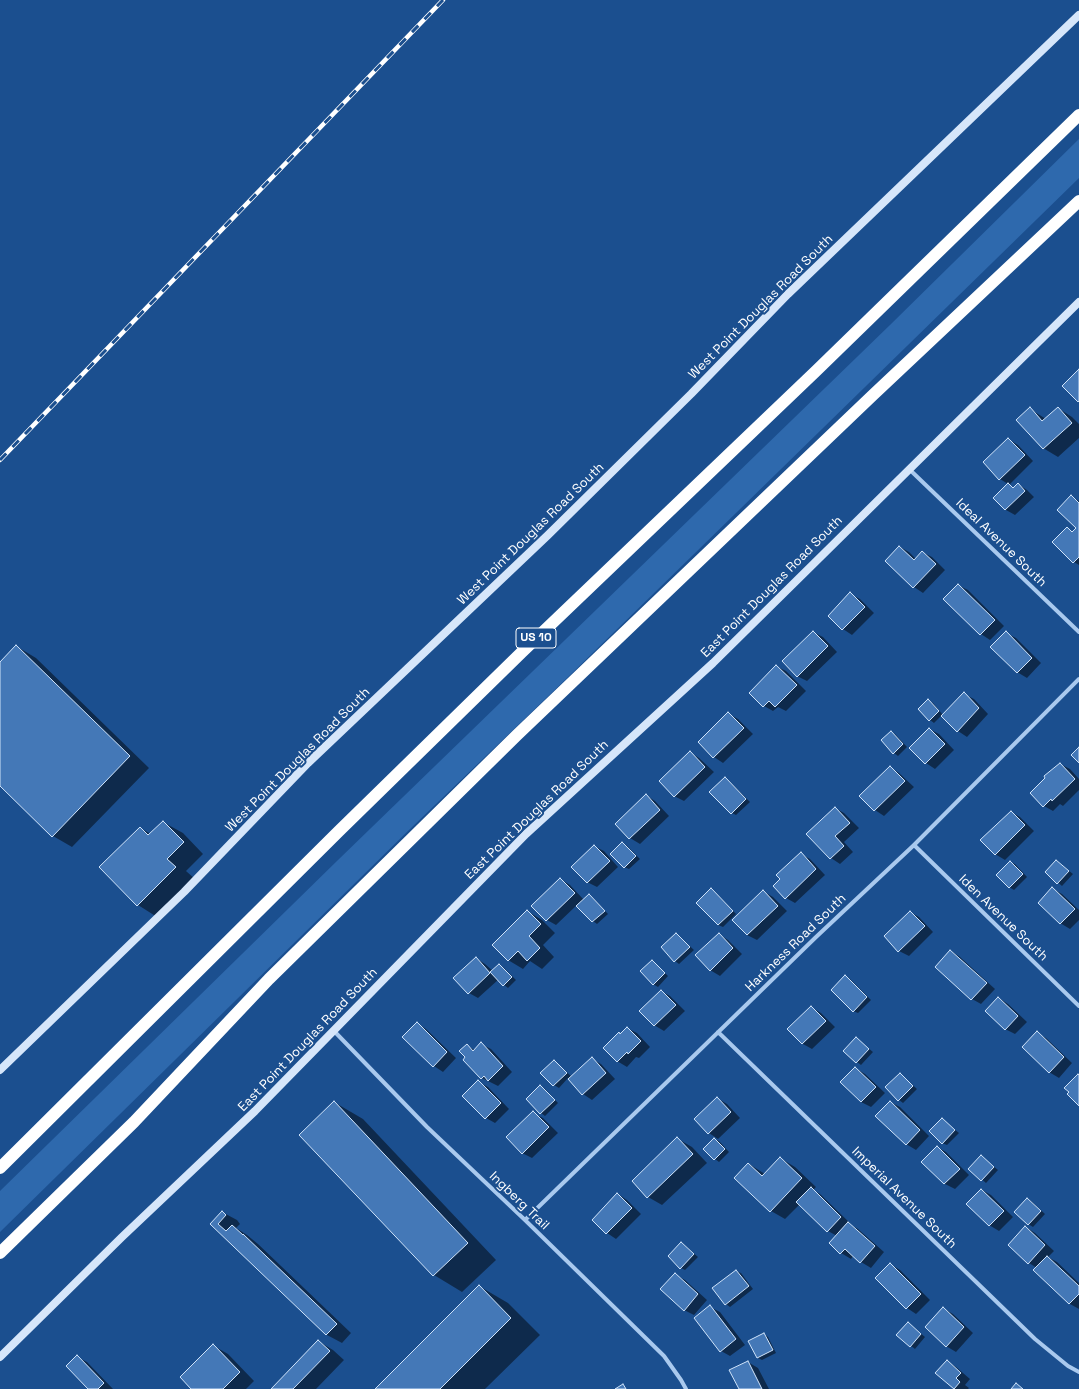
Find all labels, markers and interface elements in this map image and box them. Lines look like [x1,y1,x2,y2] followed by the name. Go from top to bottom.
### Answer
[686,232,836,382] street label: West Point Douglas Road South
[454,460,608,608] street label: West Point Douglas Road South
[952,496,1050,590] street label: Ideal Avenue South
[698,513,846,661] street label: East Point Douglas Road South
[516,628,556,648] road number: US 10
[223,685,373,835] street label: West Point Douglas Road South
[462,737,612,883] street label: East Point Douglas Road South
[955,872,1051,964] street label: Iden Avenue South
[742,891,850,995] street label: Harkness Road South
[235,965,381,1115] street label: East Point Douglas Road South
[848,1144,960,1252] street label: Imperial Avenue South
[486,1169,552,1233] street label: Ingberg Trail

